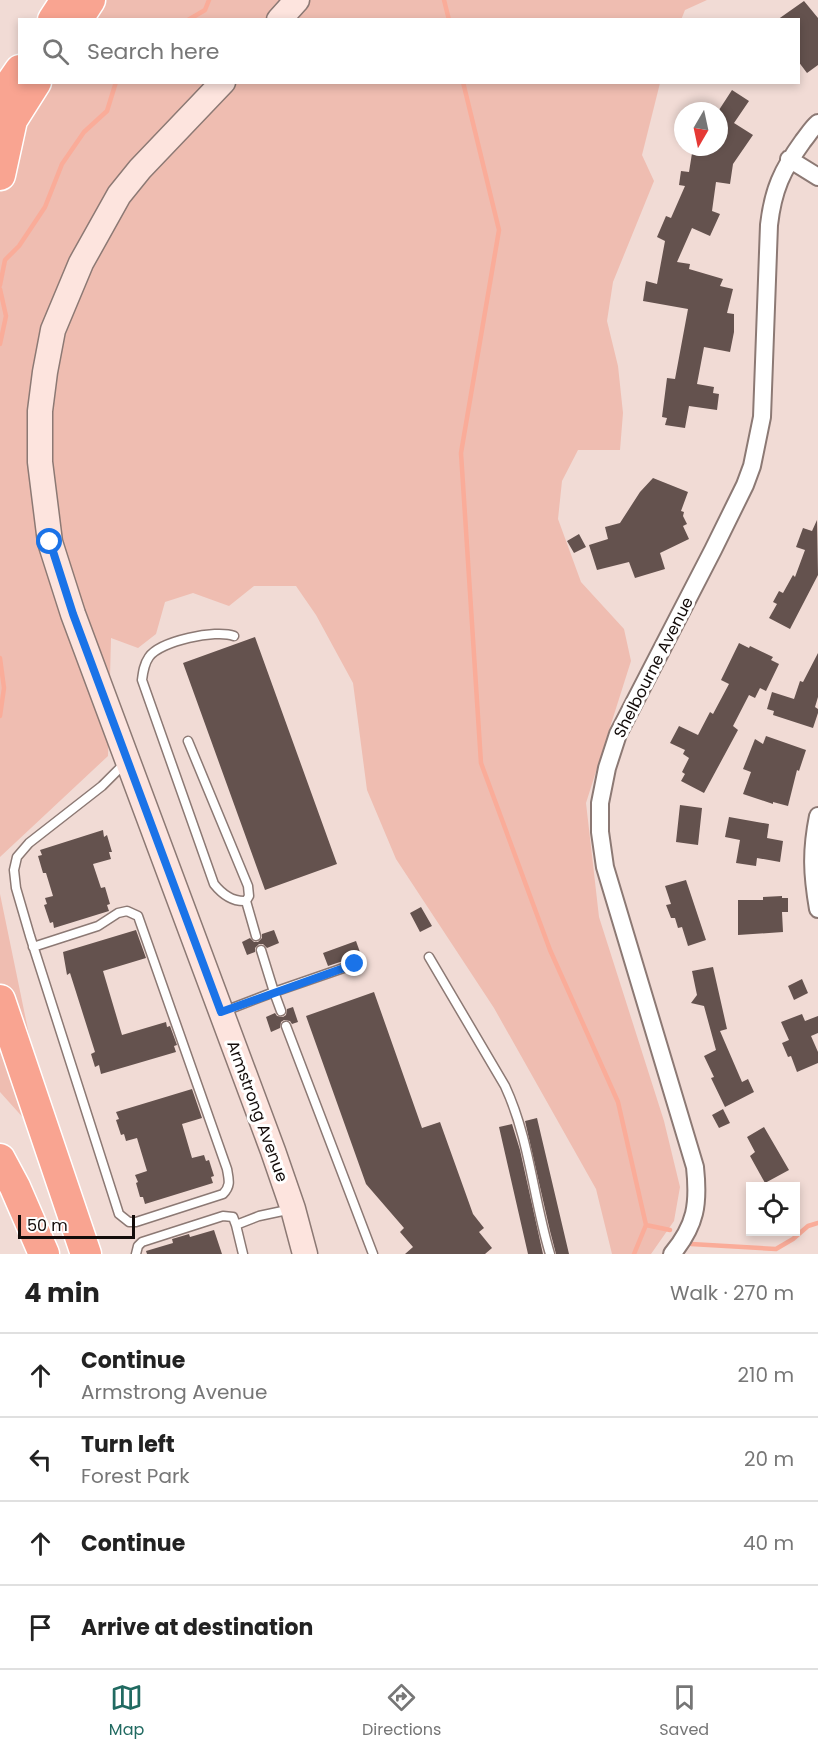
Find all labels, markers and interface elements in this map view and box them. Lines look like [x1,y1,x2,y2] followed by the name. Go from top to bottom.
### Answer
[18,18,800,84] search box
[39,35,72,68] icon: search
[87,36,220,67] text: Search here
[674,102,728,156] north arrow
[36,528,62,554] route start
[608,593,699,742] street label: Shelbourne Avenue
[341,950,367,976] route end
[221,1037,294,1185] street label: Armstrong Avenue
[746,1182,800,1236] map controls
[746,1182,800,1236] button: locate
[18,1212,135,1240] scale bar
[27,1214,68,1237] text: 50 m
[24,1275,100,1311] text: 4 min
[670,1279,794,1307] text: Walk · 270 m
[81,1345,185,1376] text: Continue
[24,1359,57,1392] icon: ahead
[738,1361,794,1389] text: 210 m
[81,1378,267,1406] text: Armstrong Avenue
[81,1429,175,1460] text: Turn left
[24,1443,57,1476] icon: left
[744,1445,794,1473] text: 20 m
[81,1462,190,1490] text: Forest Park
[24,1527,57,1560] icon: ahead
[81,1528,185,1559] text: Continue
[743,1529,794,1557] text: 40 m
[24,1611,57,1644] icon: arrive
[81,1612,313,1643] text: Arrive at destination
[109,1681,144,1742] tab: Map
[362,1681,441,1742] tab: Directions
[659,1681,709,1742] tab: Saved

